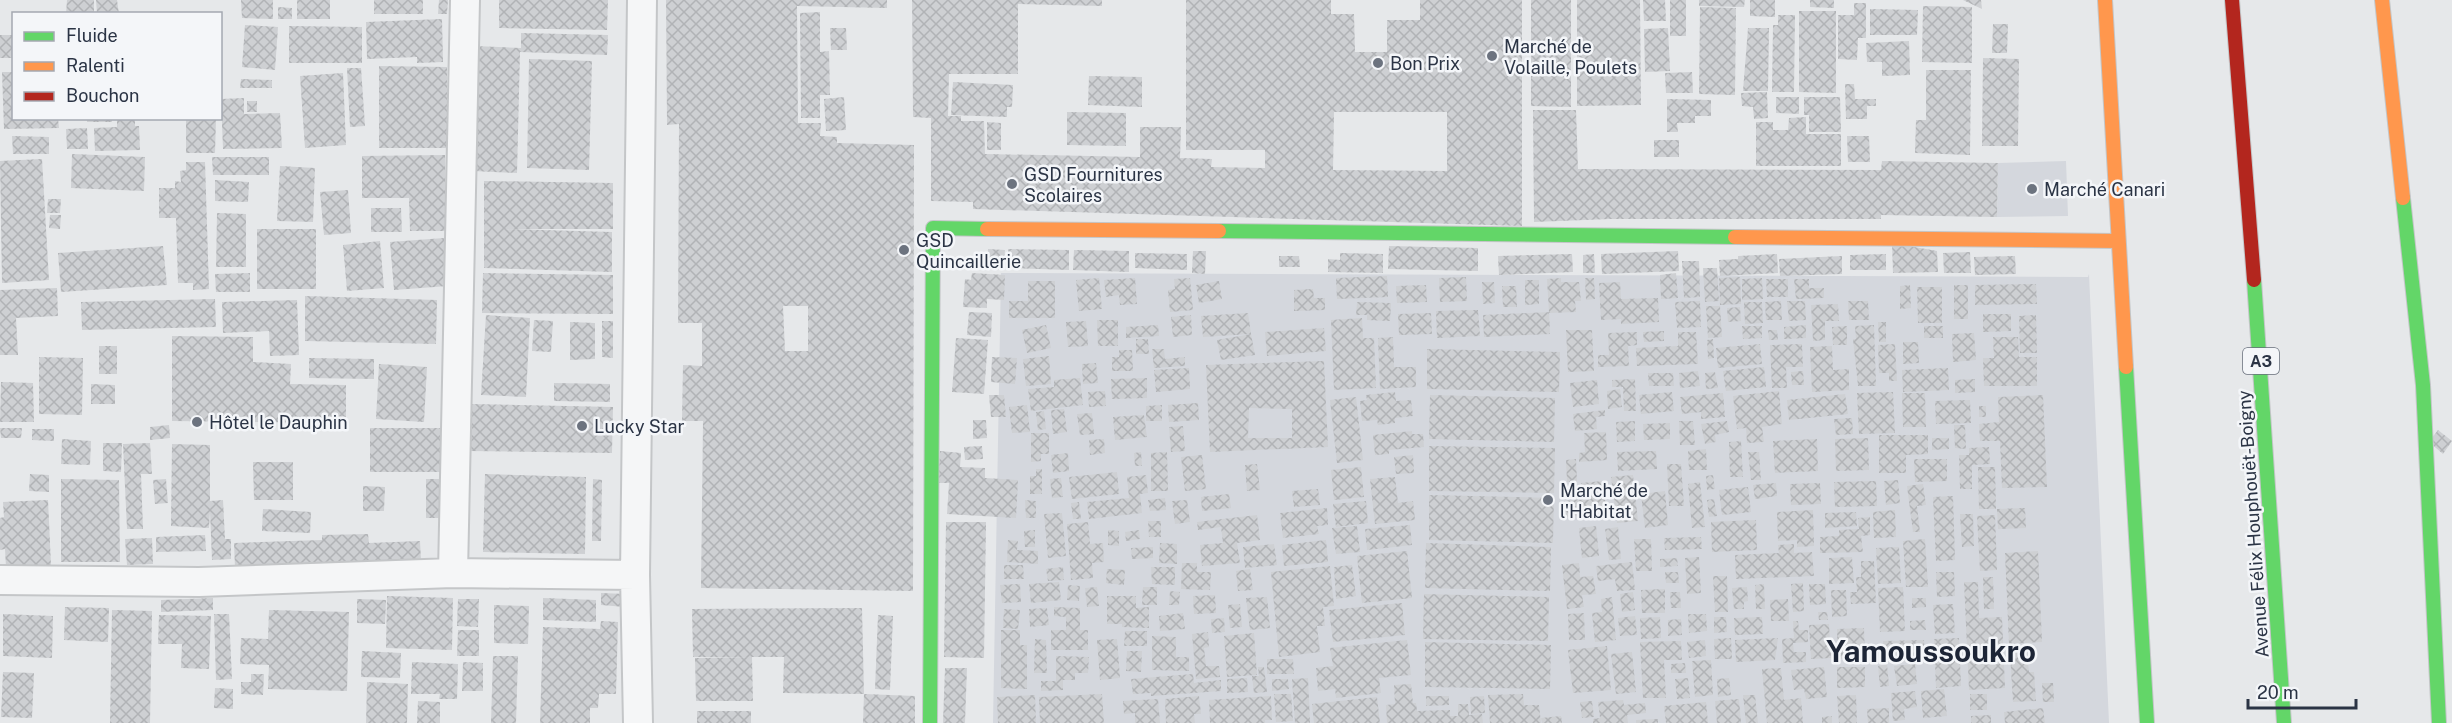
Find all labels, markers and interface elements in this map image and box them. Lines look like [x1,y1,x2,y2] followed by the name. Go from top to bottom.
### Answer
[12,12,222,120] legend
[66,25,118,46] text: Fluide
[1504,36,1637,78] place label: Marché de Volaille, Poulets
[1485,49,1499,63] marker: Marché de Volaille, Poulets
[1390,53,1460,74] place label: Bon Prix
[66,55,125,76] text: Ralenti
[1371,56,1385,70] marker: Bon Prix
[66,85,139,106] text: Bouchon
[1024,164,1163,206] place label: GSD Fournitures Scolaires
[1005,177,1019,191] marker: GSD Fournitures Scolaires
[2044,179,2165,200] place label: Marché Canari
[2025,182,2039,196] marker: Marché Canari
[916,230,1021,272] place label: GSD Quincaillerie
[897,243,911,257] marker: GSD Quincaillerie
[2243,348,2279,374] road number: A3
[2233,389,2273,658] street label: Avenue Félix Houphouët-Boigny
[209,412,348,433] place label: Hôtel le Dauphin
[190,415,204,429] marker: Hôtel le Dauphin
[594,416,684,437] place label: Lucky Star
[575,419,589,433] marker: Lucky Star
[1560,480,1648,522] place label: Marché de l'Habitat
[1541,493,1555,507] marker: Marché de l'Habitat
[1826,633,2036,669] district label: Yamoussoukro
[2248,672,2356,710] scale bar
[2257,682,2299,703] text: 20 m

